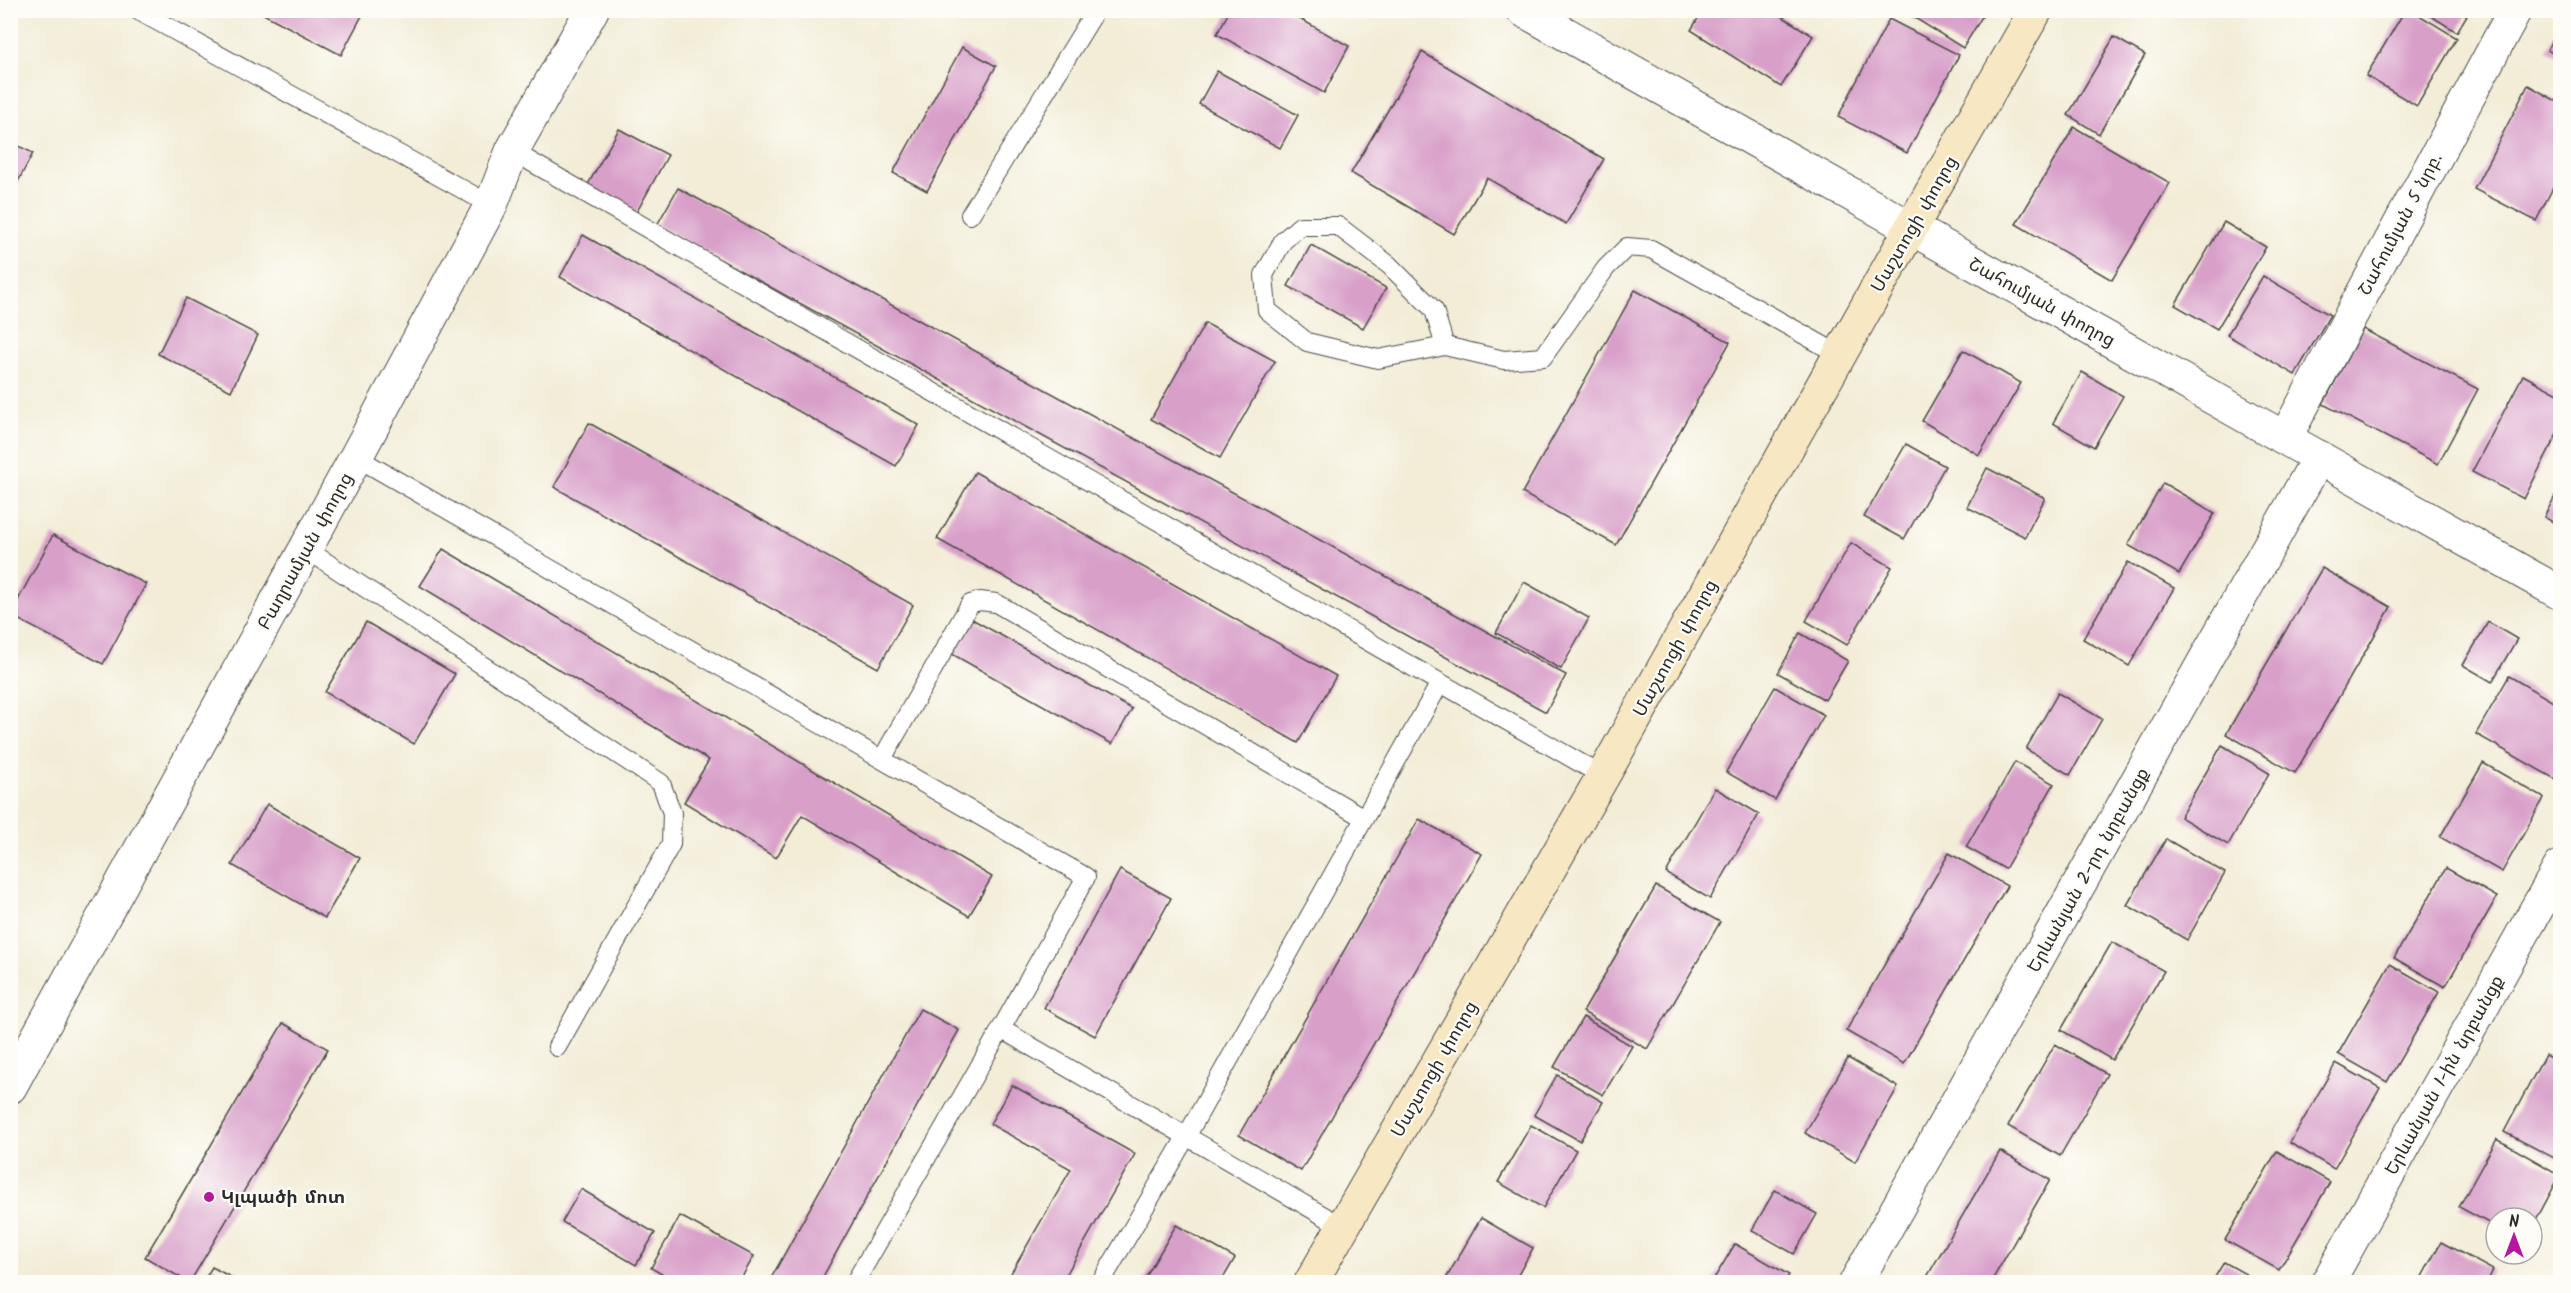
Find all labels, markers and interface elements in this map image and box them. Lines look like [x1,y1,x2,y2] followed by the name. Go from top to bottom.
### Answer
[2351,148,2451,301] street label: Շահումյան 5 նրբ.
[1864,151,1966,298] street label: Մաշտոցի փողոց
[1962,251,2120,356] street label: Շահումյան փողոց
[251,468,362,636] street label: Բաղրամյան փողոց
[1626,575,1726,723] street label: Մաշտոցի փողոց
[2021,763,2158,979] street label: Երևանյան 2-րդ նրբանցք
[2378,970,2513,1181] street label: Երևանյան 1-ին նրբանցք
[1384,996,1486,1143] street label: Մաշտոցի փողոց
[221,1184,345,1213] place label: Կլպածի մոտ
[202,1190,216,1204] marker: Կլպածի մոտ
[2484,1206,2544,1266] north arrow
[2509,1210,2519,1235] text: N

